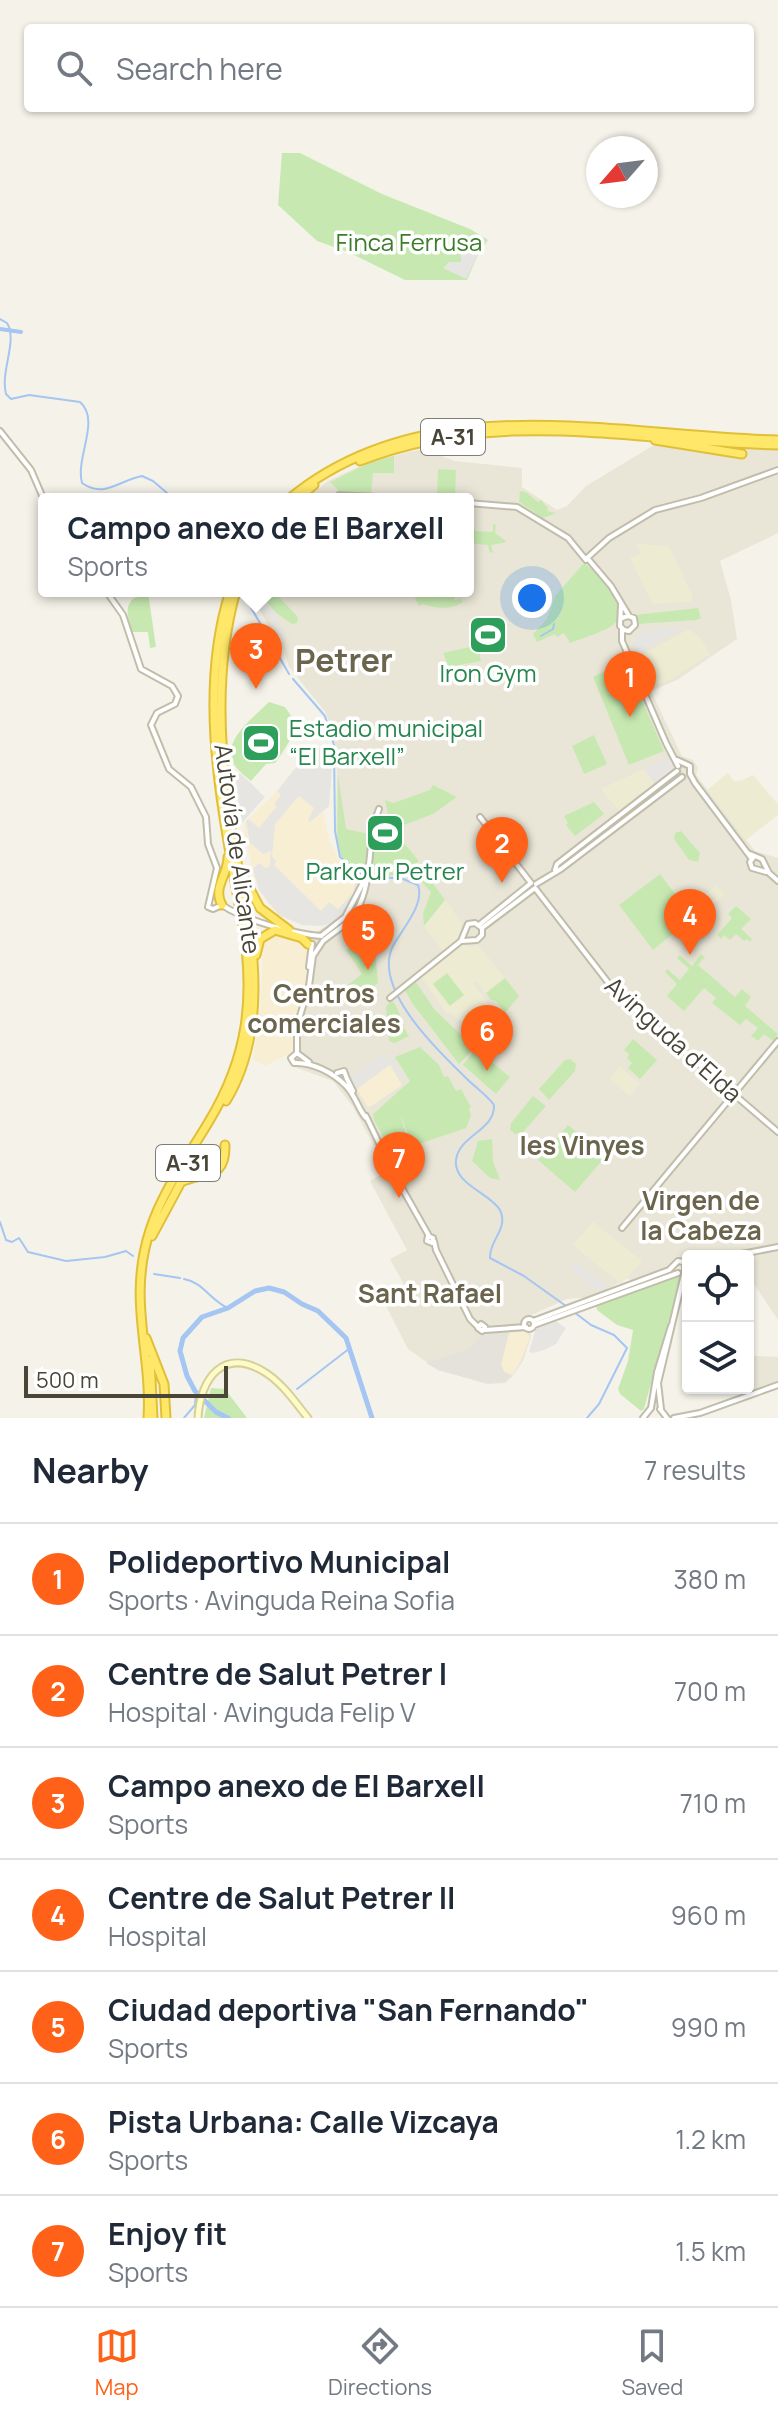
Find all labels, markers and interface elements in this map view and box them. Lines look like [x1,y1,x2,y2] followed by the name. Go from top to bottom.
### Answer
[24,24,754,112] search box
[52,46,96,90] icon: search
[116,48,283,89] text: Search here
[586,136,658,208] north arrow
[336,225,482,258] park label: Finca Ferrusa
[421,419,485,455] road number: A-31
[38,493,474,597] popup
[68,507,444,548] text: Campo anexo de El Barxell
[68,548,148,584] text: Sports
[512,578,552,618] your location
[467,614,509,656] sports icon: Iron Gym
[230,623,282,689] pin: 3
[295,638,393,682] district label: Petrer
[604,651,656,717] pin: 1
[439,656,537,689] place label: Iron Gym
[289,711,483,772] place label: Estadio municipal “El Barxell”
[240,722,282,764] sports icon: Estadio municipal “El Barxell”
[207,742,270,956] street label: Autovía de Alicante
[364,812,406,854] sports icon: Parkour Petrer
[476,817,528,883] pin: 2
[306,854,465,887] place label: Parkour Petrer
[664,889,716,955] pin: 4
[342,904,394,970] pin: 5
[599,969,749,1109] street label: Avinguda d'Elda
[247,975,401,1041] district label: Centros comerciales
[461,1005,513,1071] pin: 6
[519,1127,645,1163] district label: les Vinyes
[373,1132,425,1198] pin: 7
[156,1145,220,1181] road number: A-31
[640,1182,762,1248] district label: Virgen de la Cabeza
[682,1250,754,1394] map controls
[682,1250,754,1322] button: locate
[358,1275,502,1311] district label: Sant Rafael
[682,1322,754,1394] button: layers
[24,1362,228,1398] scale bar
[36,1365,99,1395] text: 500 m
[32,1447,148,1493] text: Nearby
[644,1452,746,1488] text: 7 results
[108,1541,450,1582] text: Polideportivo Municipal
[52,1561,64,1597] text: 1
[673,1561,746,1597] text: 380 m
[108,1582,455,1618] text: Sports · Avinguda Reina Sofia
[108,1653,447,1694] text: Centre de Salut Petrer I
[50,1673,66,1709] text: 2
[674,1673,746,1709] text: 700 m
[108,1694,416,1730] text: Hospital · Avinguda Felip V
[108,1765,485,1806] text: Campo anexo de El Barxell
[50,1785,66,1821] text: 3
[680,1785,746,1821] text: 710 m
[108,1806,188,1842] text: Sports
[108,1877,455,1918] text: Centre de Salut Petrer II
[50,1897,66,1933] text: 4
[671,1897,746,1933] text: 960 m
[108,1918,207,1954] text: Hospital
[108,1989,589,2030] text: Ciudad deportiva "San Fernando"
[50,2009,66,2045] text: 5
[671,2009,746,2045] text: 990 m
[108,2030,188,2066] text: Sports
[108,2101,499,2142] text: Pista Urbana: Calle Vizcaya
[50,2121,66,2157] text: 6
[675,2121,746,2157] text: 1.2 km
[108,2142,188,2178] text: Sports
[108,2213,227,2254] text: Enjoy fit
[51,2233,65,2269] text: 7
[675,2233,746,2269] text: 1.5 km
[108,2254,188,2290] text: Sports
[95,2324,139,2402] tab: Map
[328,2324,432,2402] tab: Directions
[621,2324,683,2402] tab: Saved

